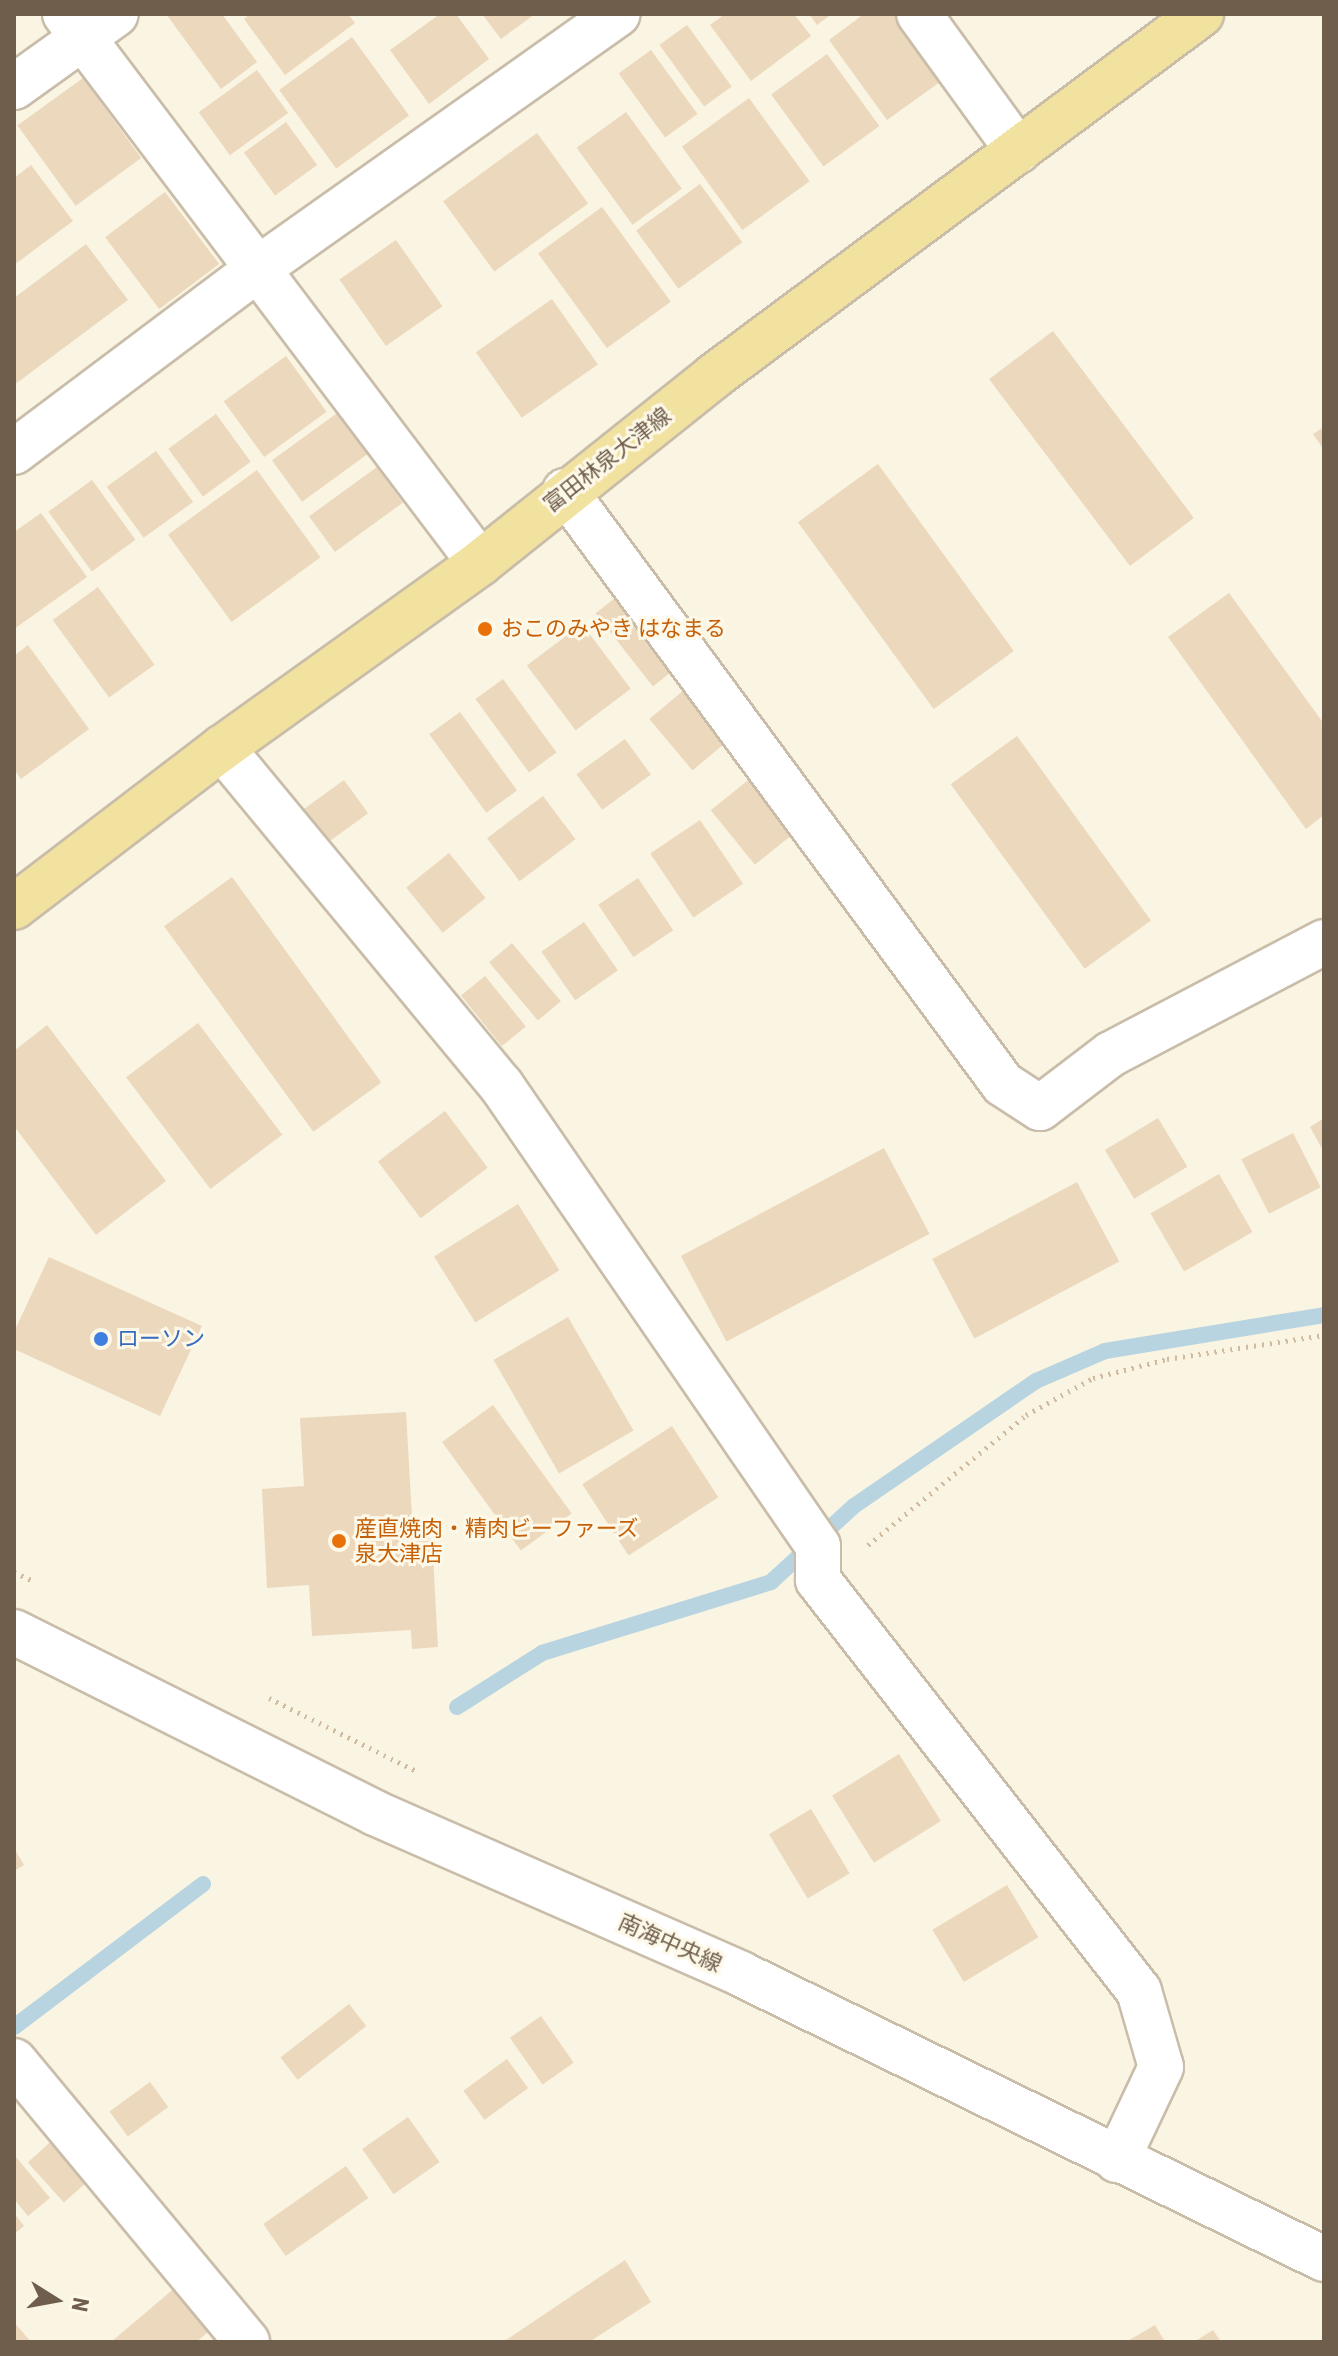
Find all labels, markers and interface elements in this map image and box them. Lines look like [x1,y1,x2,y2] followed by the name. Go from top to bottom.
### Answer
[538,402,676,518] street label: 富田林泉大津線
[501,616,726,642] place label: おこのみやき はなまる
[476,620,494,638] marker: おこのみやき はなまる
[117,1326,205,1352] place label: ローソン
[92,1330,110,1348] marker: ローソン
[355,1515,641,1566] place label: 産直焼肉・精肉ビーファーズ 泉大津店
[330,1532,348,1550] marker: 産直焼肉・精肉ビーファーズ 泉大津店
[614,1909,726,1977] street label: 南海中央線
[16,2260,96,2340] north arrow
[66,2296,94,2314] text: N

